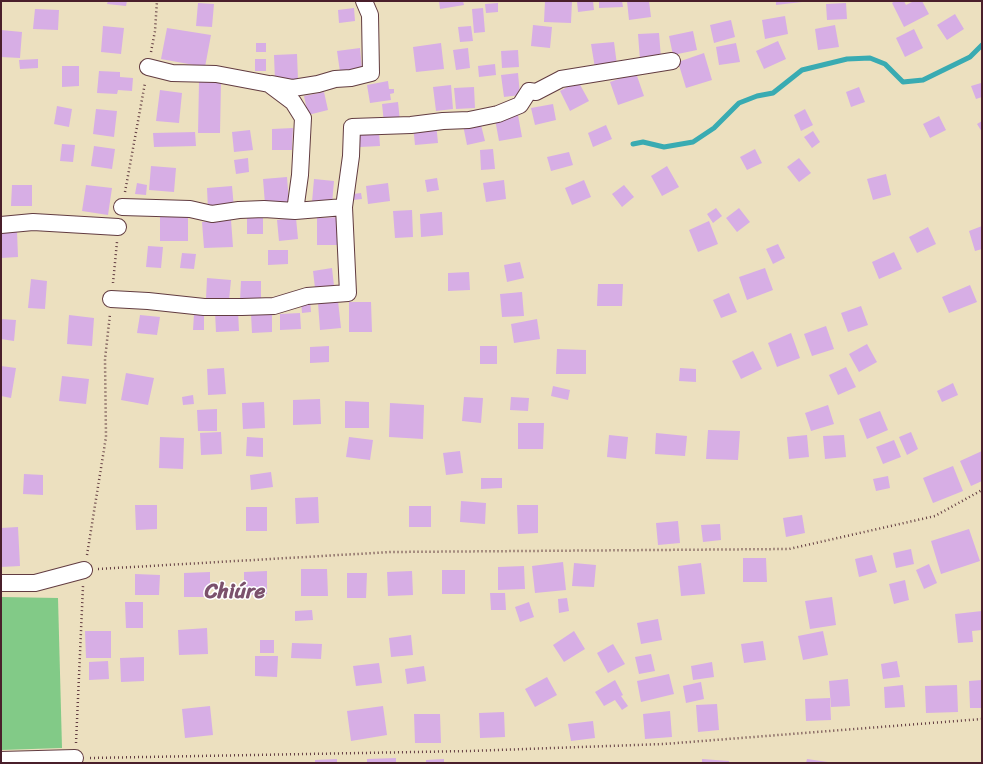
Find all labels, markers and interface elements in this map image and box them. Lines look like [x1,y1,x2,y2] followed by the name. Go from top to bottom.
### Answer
[205,580,265,606] district label: Chiúre

